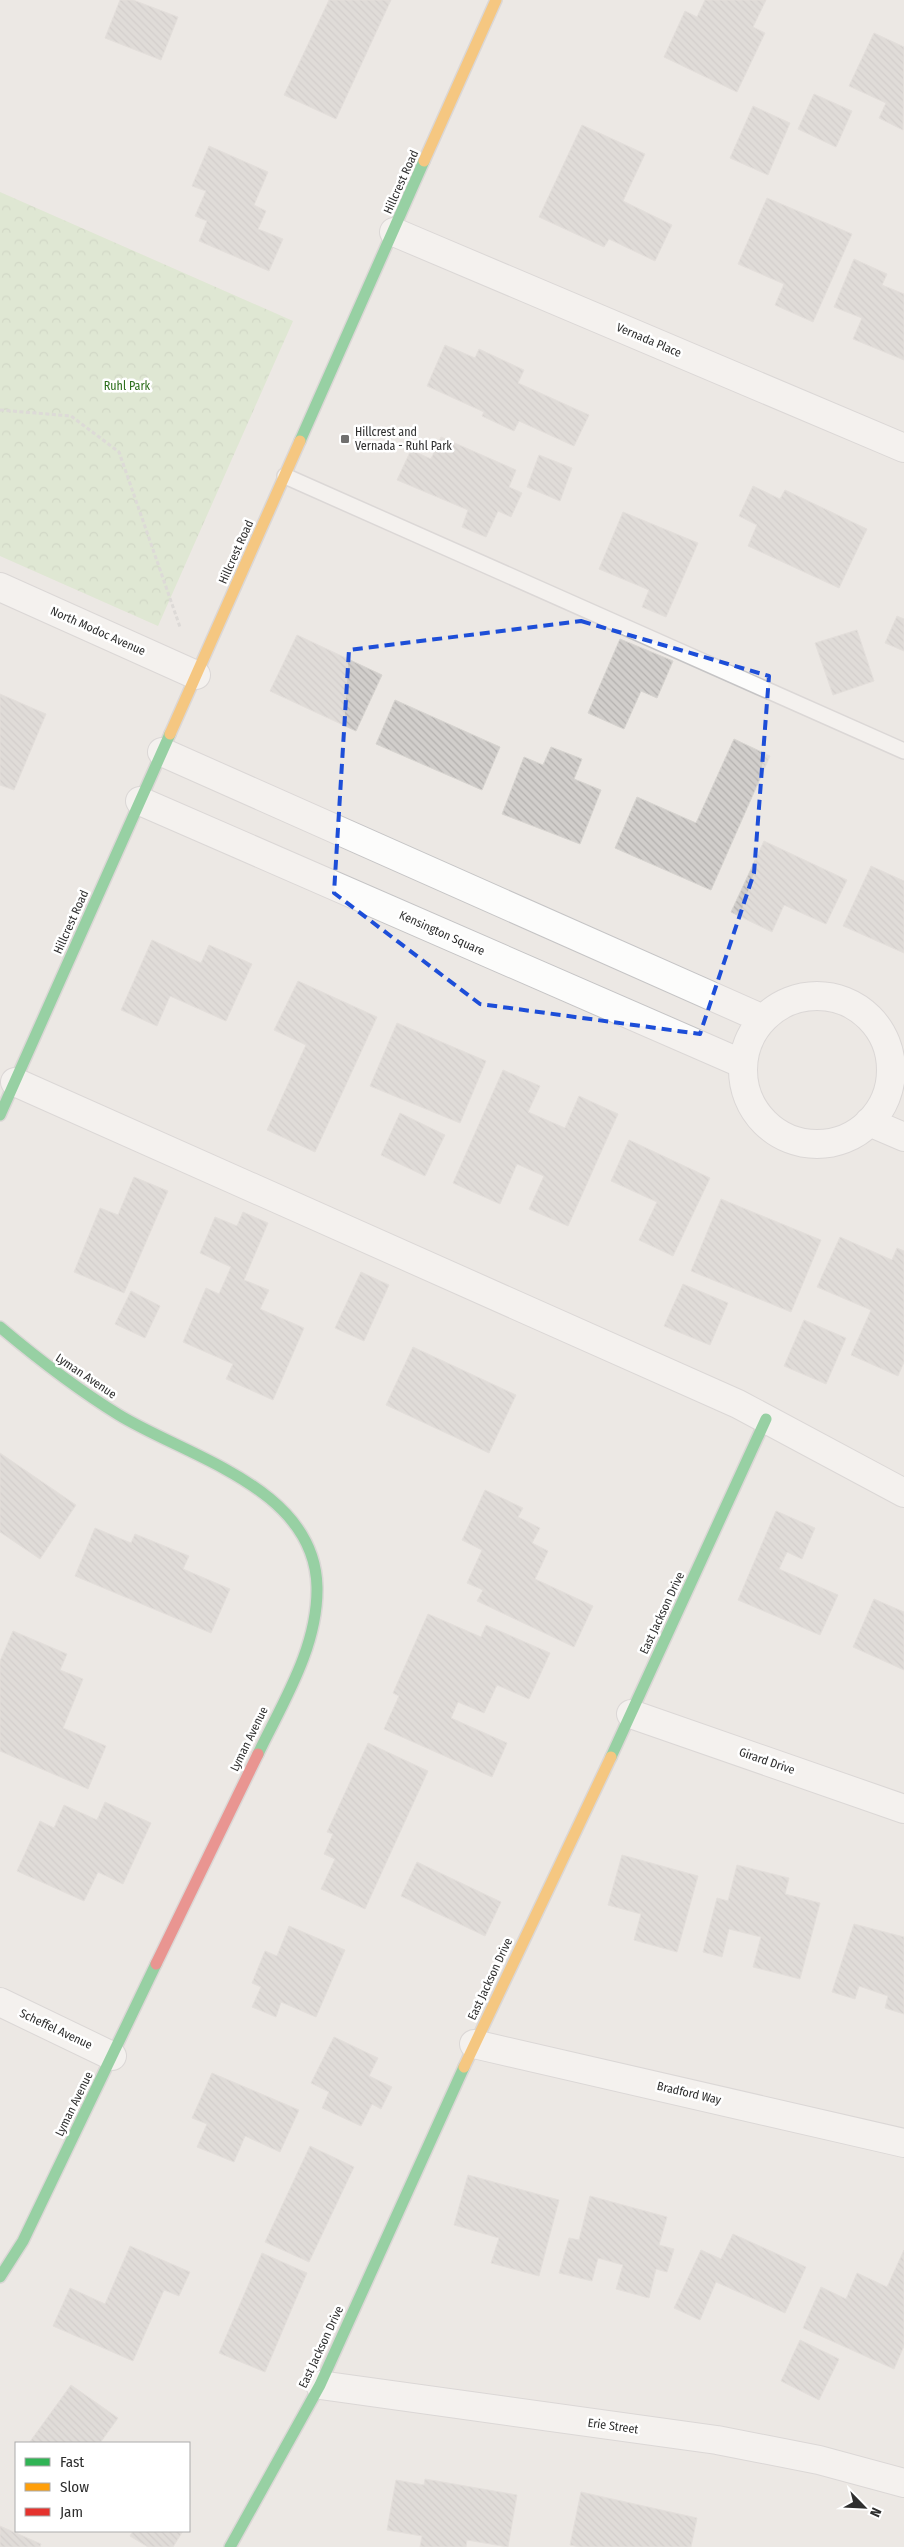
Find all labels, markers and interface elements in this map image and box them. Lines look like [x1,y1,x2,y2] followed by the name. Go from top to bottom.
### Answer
[381,148,421,216] street label: Hillcrest Road
[614,320,684,360] street label: Vernada Place
[104,379,151,393] park label: Ruhl Park
[355,425,452,453] place label: Hillcrest and Vernada - Ruhl Park
[339,433,351,445] marker: Hillcrest and Vernada - Ruhl Park
[216,518,256,586] street label: Hillcrest Road
[48,604,148,658] street label: North Modoc Avenue
[51,888,91,956] street label: Hillcrest Road
[397,908,487,958] street label: Kensington Square
[53,1351,119,1401] street label: Lyman Avenue
[637,1570,687,1656] street label: East Jackson Drive
[227,1704,271,1774] street label: Lyman Avenue
[737,1745,797,1777] street label: Girard Drive
[465,1936,515,2022] street label: East Jackson Drive
[17,2006,95,2052] street label: Scheffel Avenue
[52,2069,96,2139] street label: Lyman Avenue
[656,2079,723,2107] street label: Bradford Way
[296,2304,346,2390] street label: East Jackson Drive
[587,2416,639,2436] street label: Erie Street
[15,2442,190,2532] legend
[60,2453,84,2471] text: Fast
[60,2478,89,2496] text: Slow
[839,2482,889,2532] north arrow
[60,2503,83,2521] text: Jam
[866,2505,885,2519] text: N

